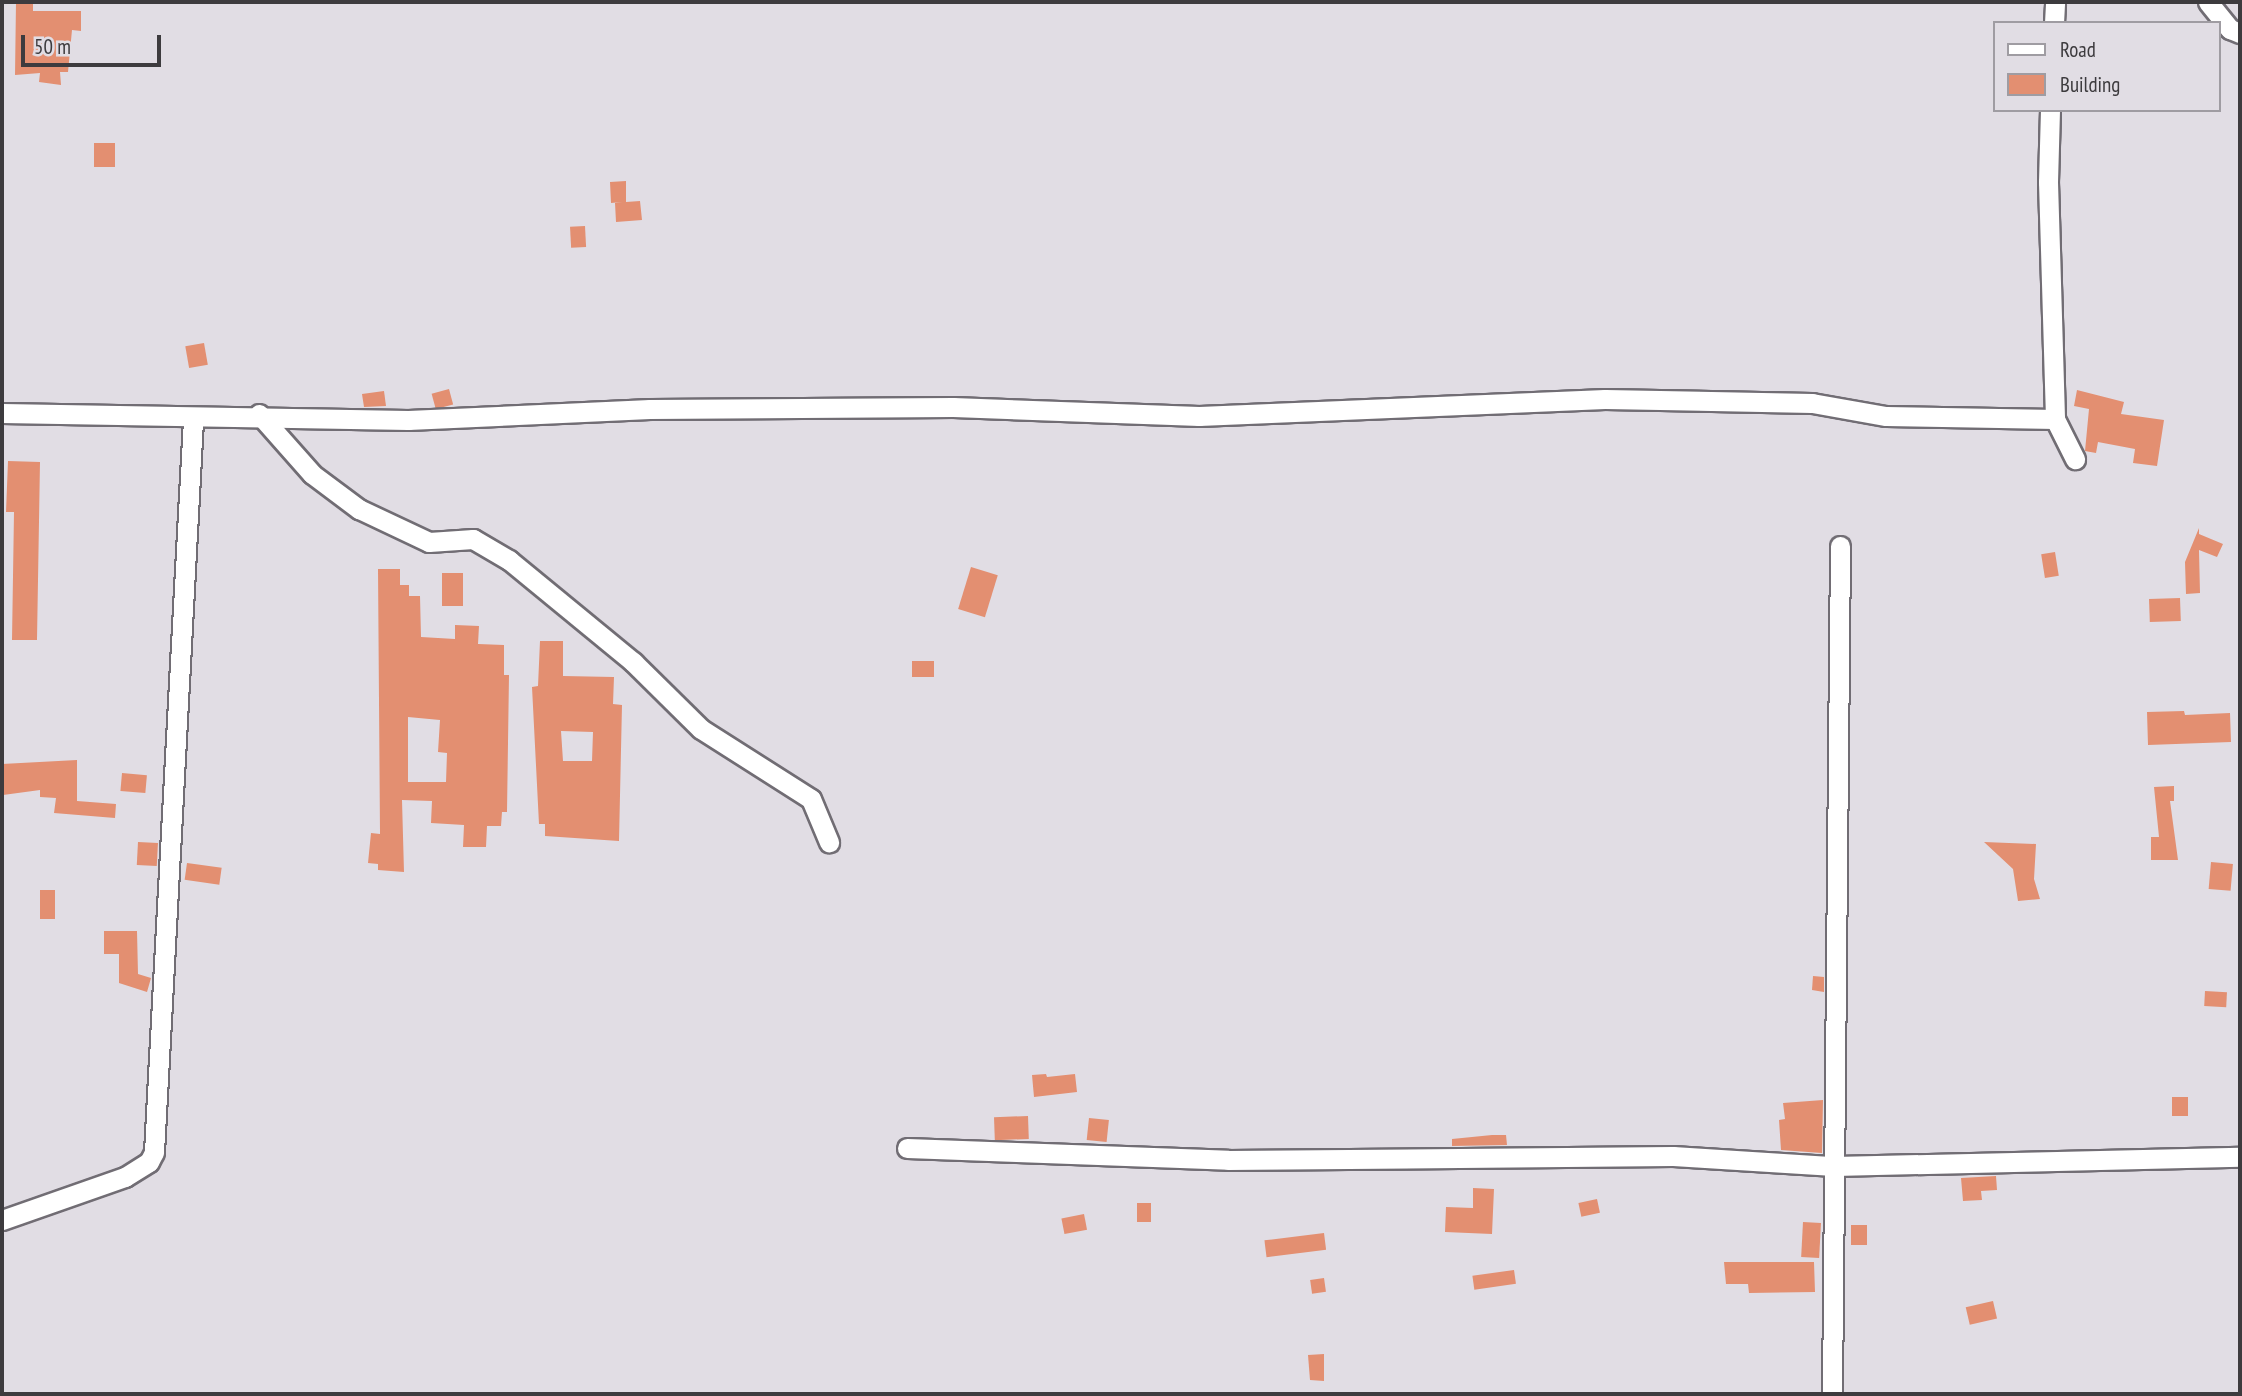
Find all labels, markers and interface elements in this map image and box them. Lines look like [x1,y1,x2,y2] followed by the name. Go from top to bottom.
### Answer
[24,21,164,65] scale bar
[1994,21,2221,112] legend
[34,33,71,60] text: 50 m
[2060,36,2096,63] text: Road
[2060,71,2120,98] text: Building

